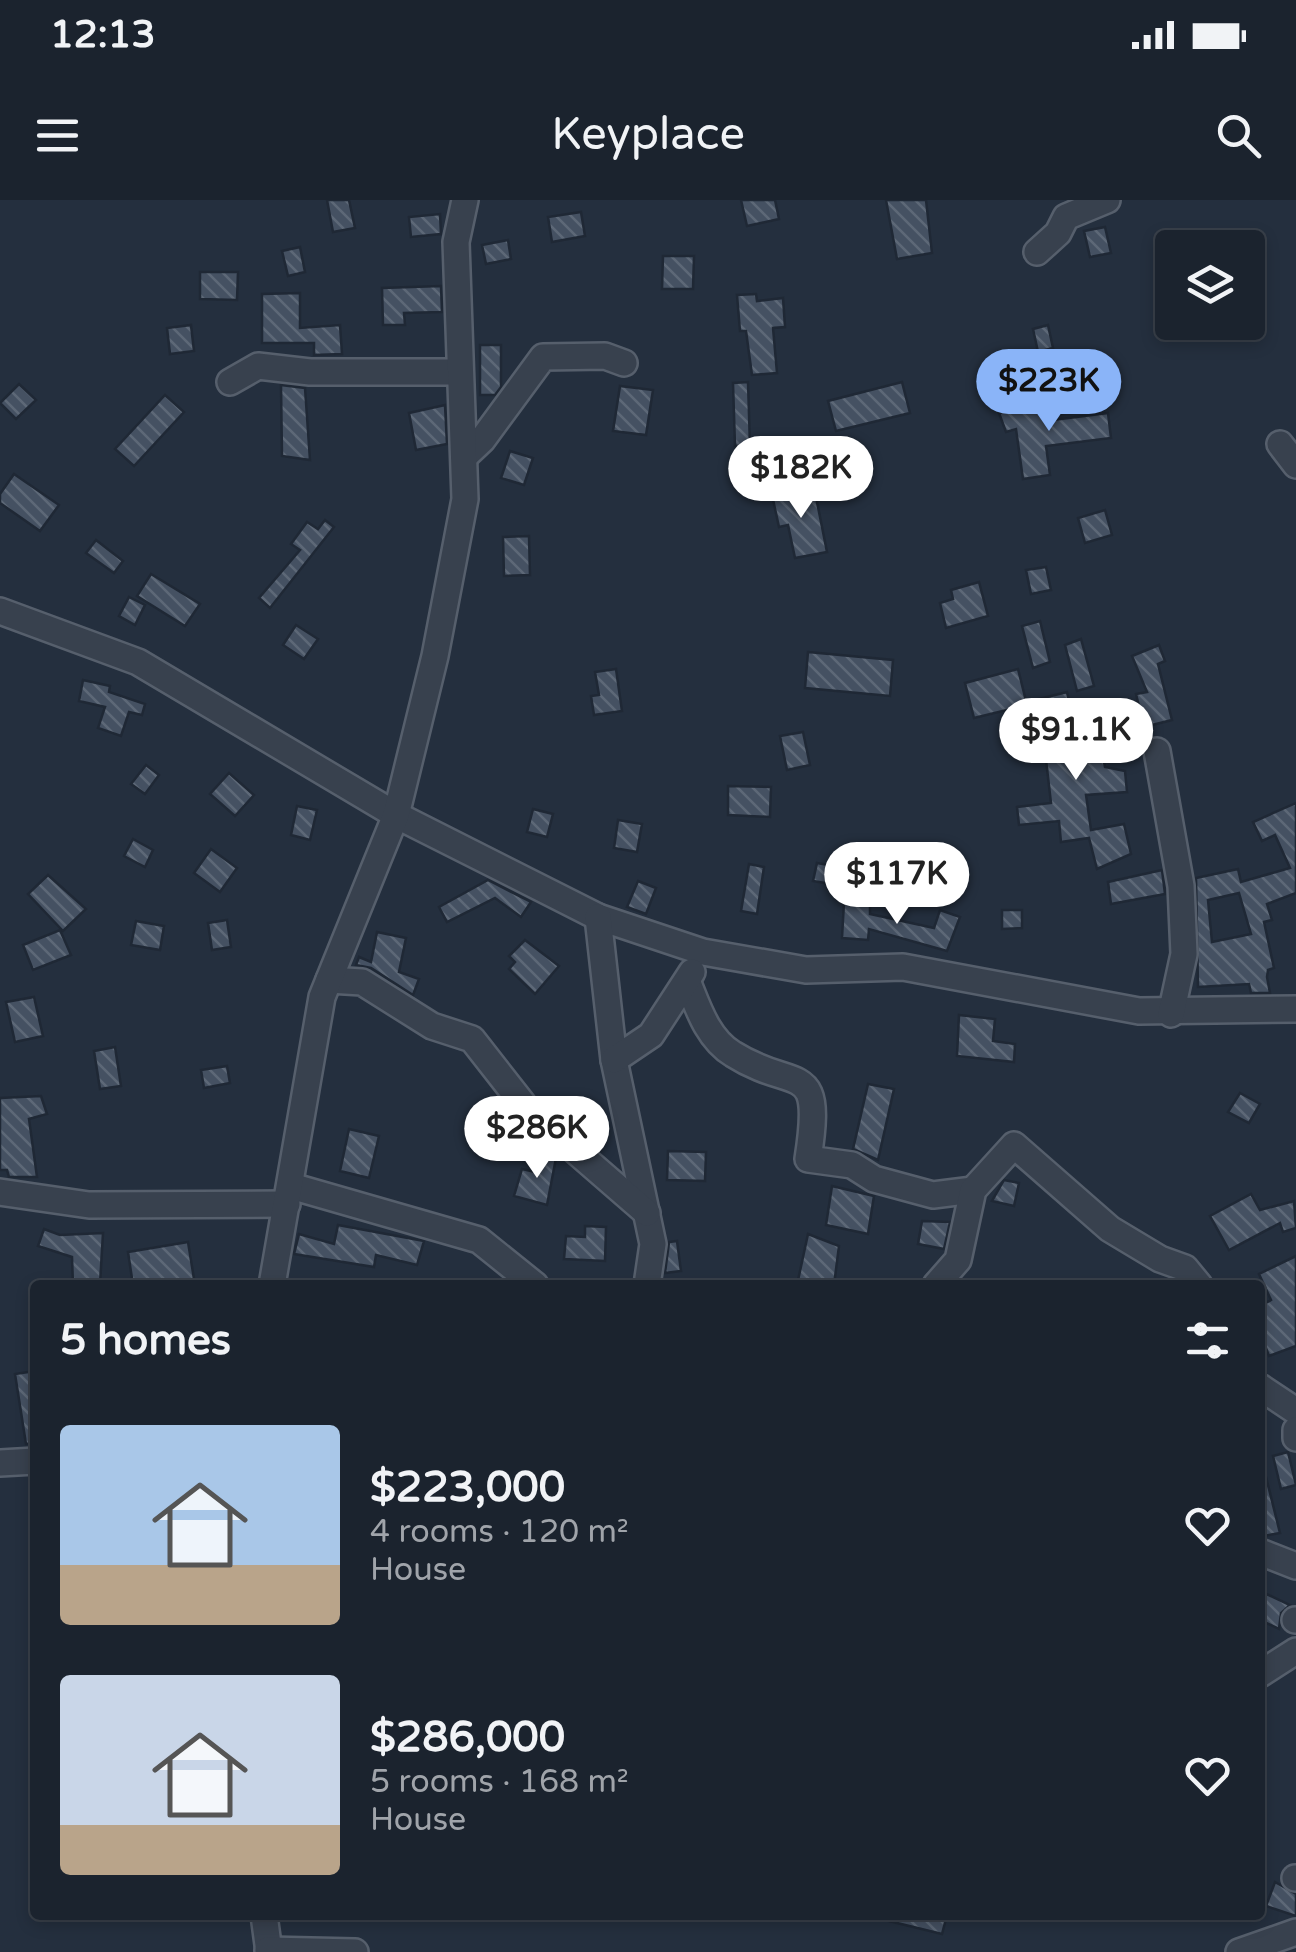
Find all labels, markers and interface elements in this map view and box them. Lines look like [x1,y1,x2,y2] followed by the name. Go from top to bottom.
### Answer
[50,12,155,58] text: 12:13
[30,108,85,163] icon: menu
[551,108,745,162] text: Keyplace
[1211,108,1266,163] icon: search
[1155,230,1265,340] map controls
[1155,230,1265,340] button: layers
[979,349,1119,434] pin: $223K
[998,362,1100,400] text: $223K
[731,436,871,521] pin: $182K
[750,449,852,487] text: $182K
[995,698,1157,783] pin: $91.1K
[1021,711,1131,749] text: $91.1K
[827,842,967,927] pin: $117K
[846,855,948,893] text: $117K
[467,1096,607,1181] pin: $286K
[486,1109,588,1147] text: $286K
[1180,1313,1235,1368] icon: filters
[60,1315,231,1366] text: 5 homes
[370,1462,565,1513] text: $223,000
[140,1465,260,1585] icon: home
[1180,1498,1235,1553] icon: heart
[370,1513,629,1551] text: 4 rooms · 120 m²
[370,1551,466,1589] text: House
[370,1712,565,1763] text: $286,000
[140,1715,260,1835] icon: home
[1180,1748,1235,1803] icon: heart
[370,1763,629,1801] text: 5 rooms · 168 m²
[370,1801,466,1839] text: House

